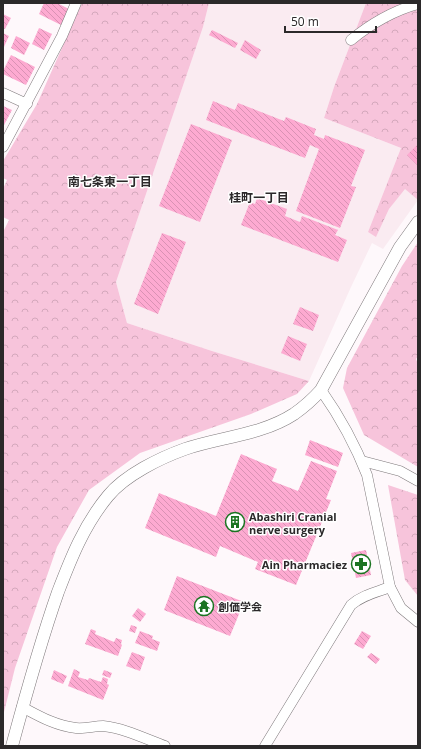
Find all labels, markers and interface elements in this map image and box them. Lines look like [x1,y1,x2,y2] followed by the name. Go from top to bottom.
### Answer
[285,8,376,34] scale bar
[291,13,319,30] text: 50 m
[68,173,152,190] district label: 南七条東一丁目
[229,189,289,206] district label: 桂町一丁目
[249,509,337,537] place label: Abashiri Cranial nerve surgery
[224,511,246,533] building icon: Abashiri Cranial nerve surgery
[350,553,372,575] pharmacy icon: Ain Pharmaciez
[262,557,348,572] place label: Ain Pharmaciez
[193,595,215,617] temple icon: 創価学会
[218,599,262,614] place label: 創価学会

